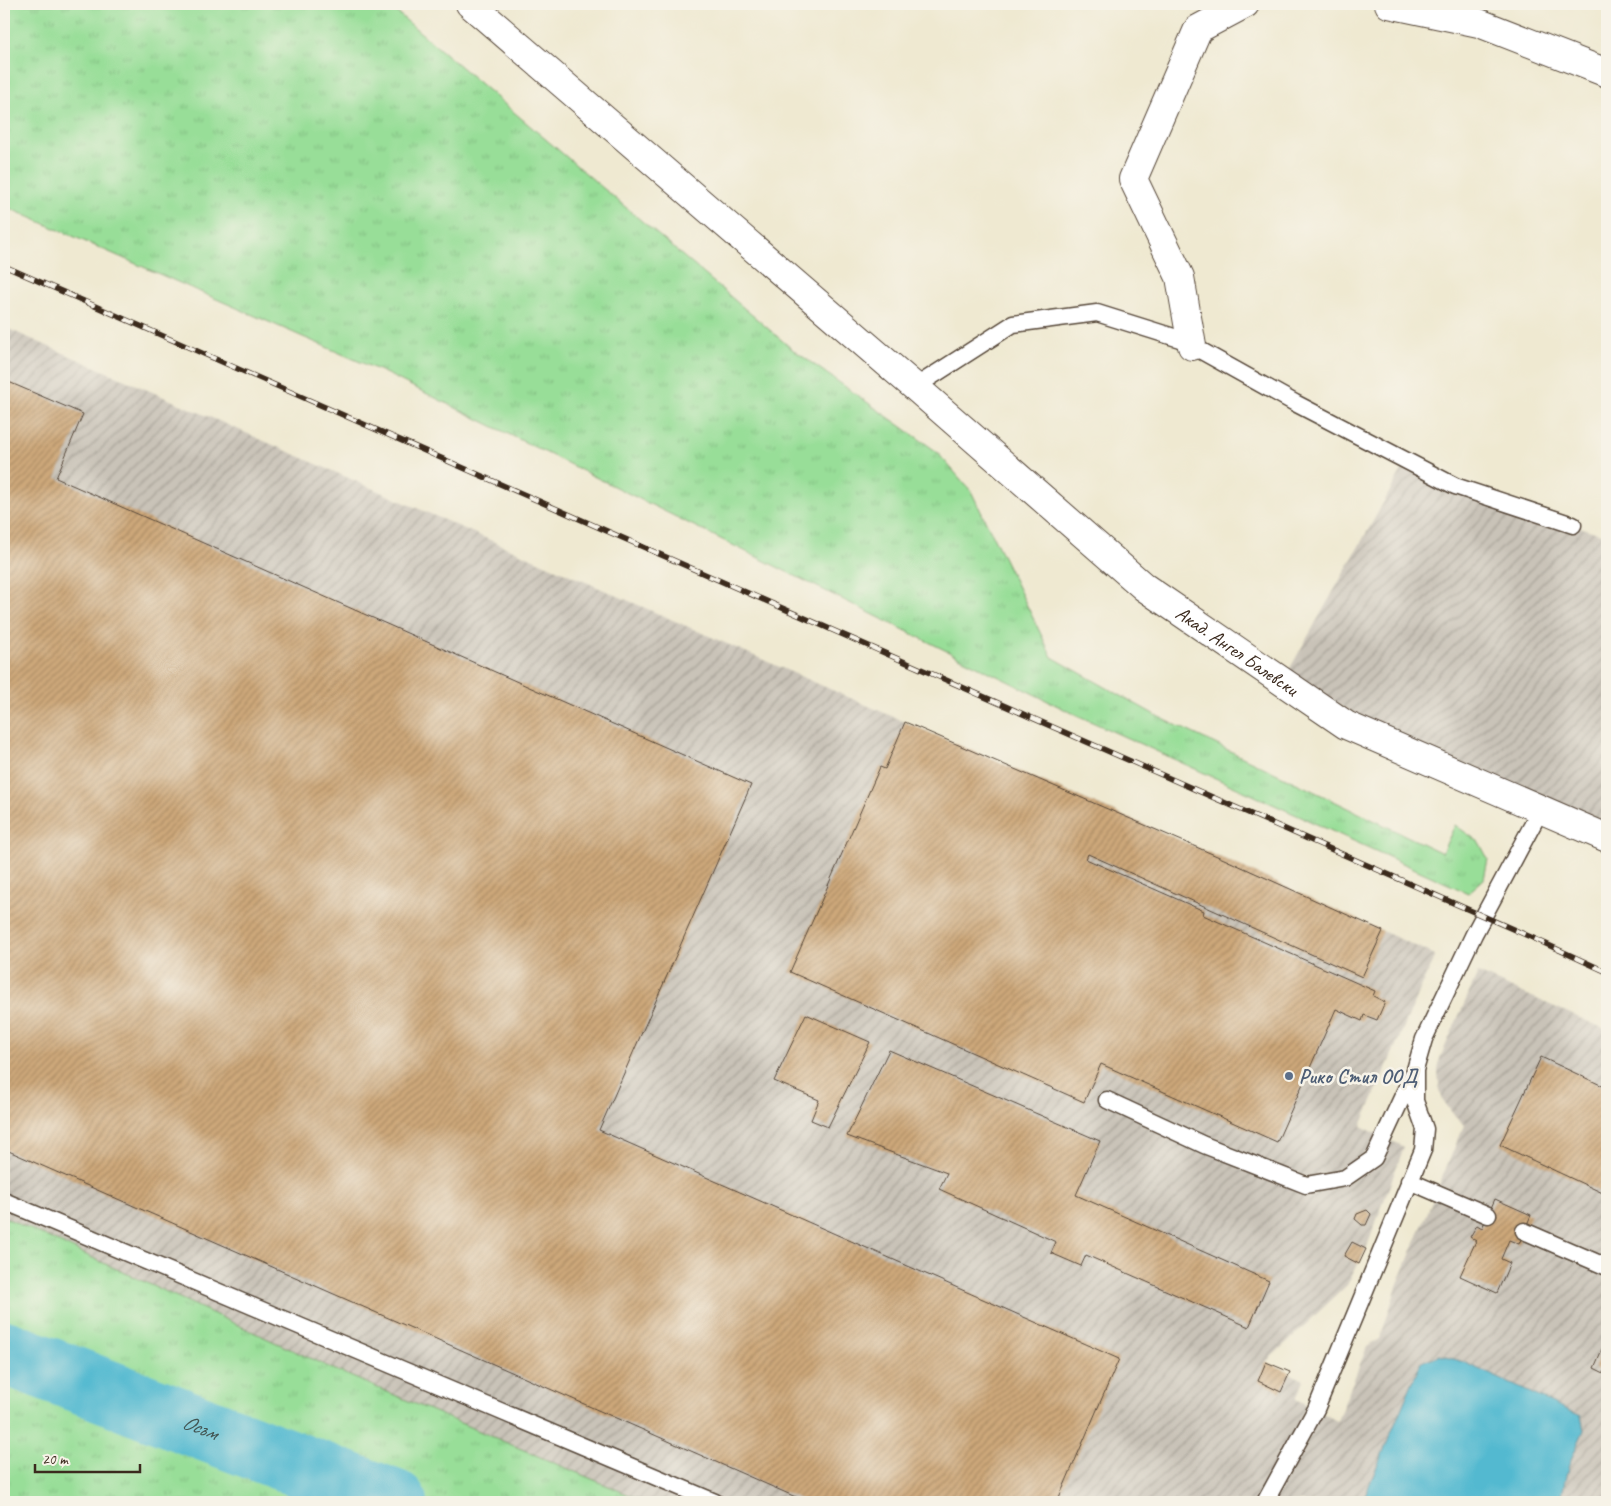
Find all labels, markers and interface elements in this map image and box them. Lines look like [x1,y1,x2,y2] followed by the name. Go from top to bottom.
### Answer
[1171,600,1304,702] street label: Акад. Ангел Балевски
[1299,1064,1419,1089] place label: Рико Стил ООД
[1283,1070,1295,1082] marker: Рико Стил ООД
[179,1409,224,1447] water label: Осъм
[35,1441,140,1473] scale bar
[42,1450,69,1469] text: 20 m

